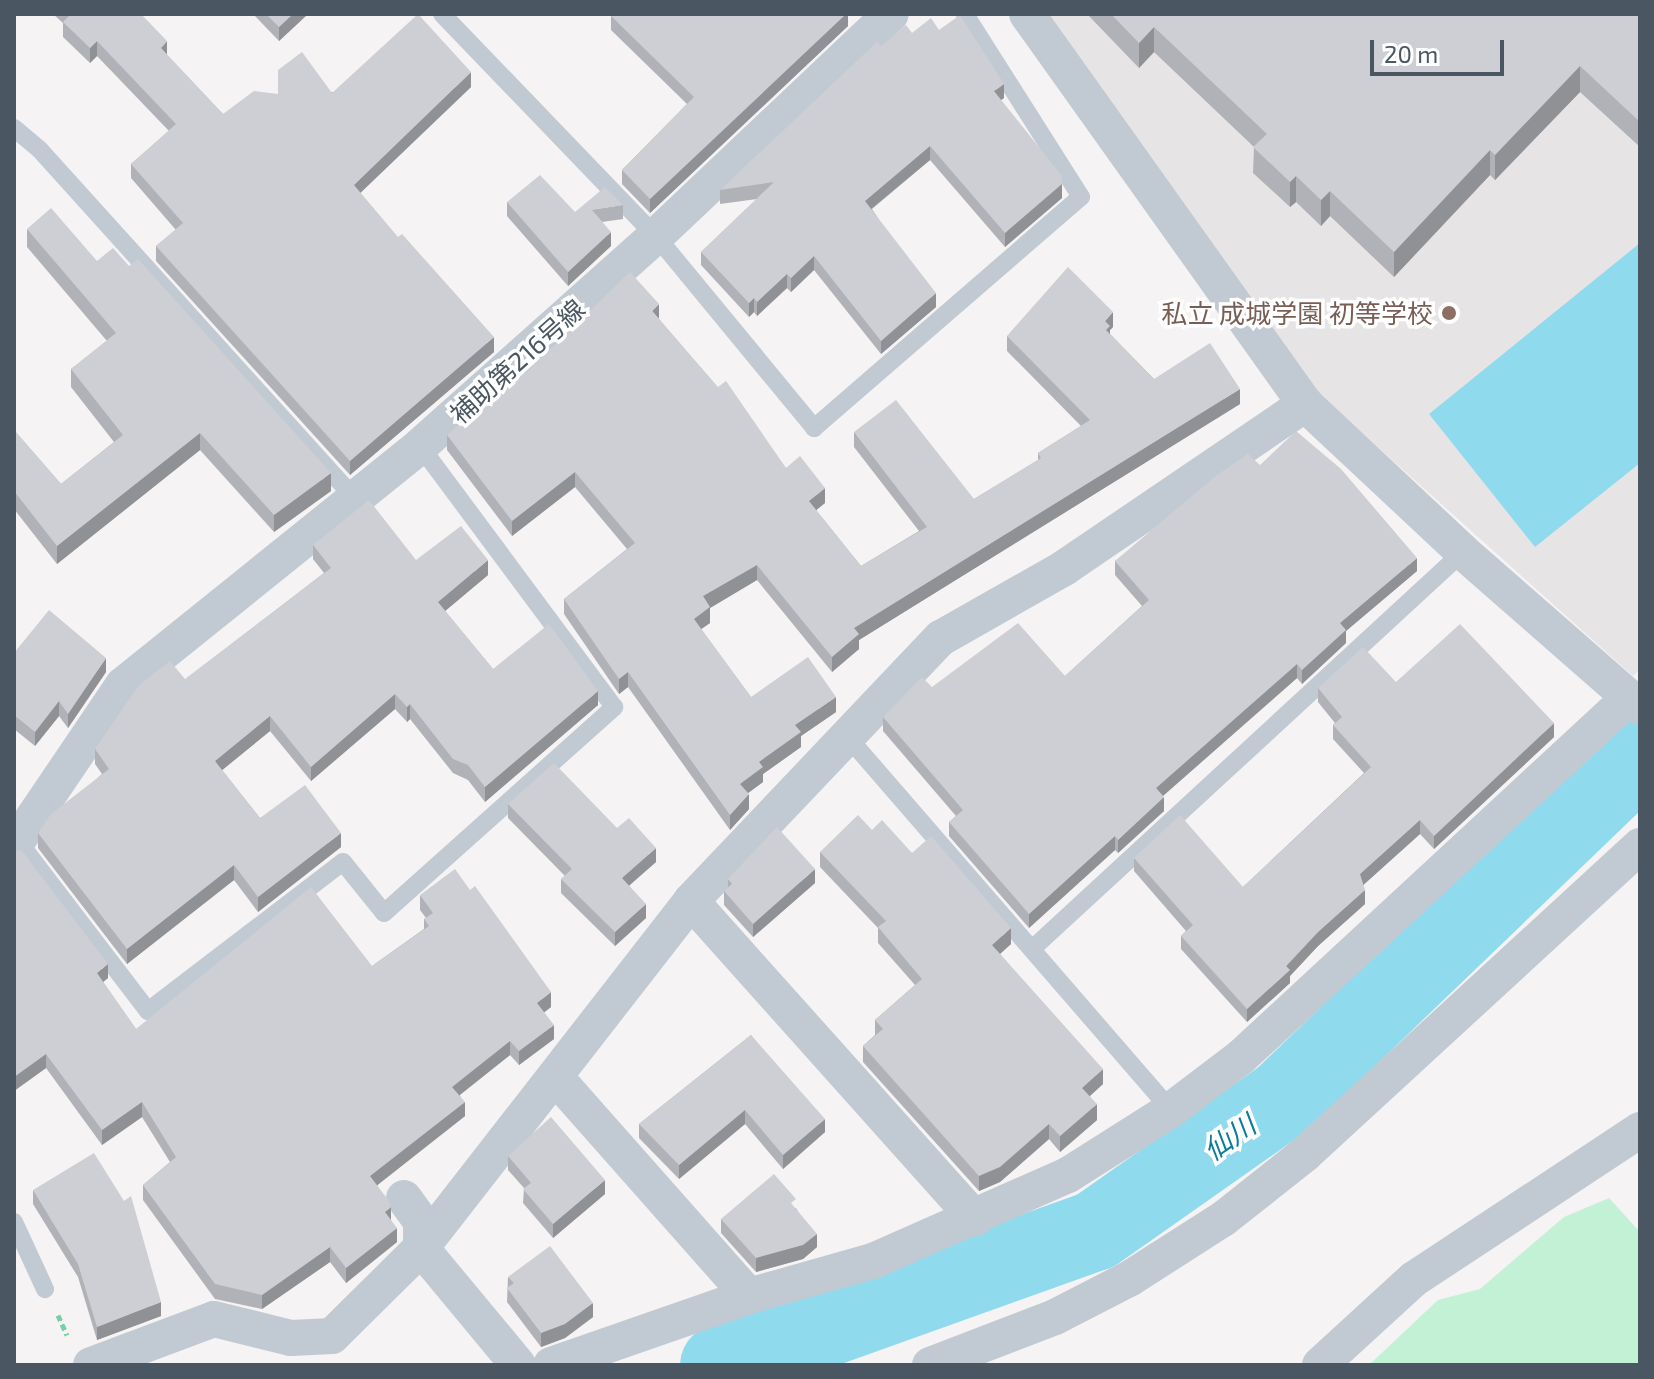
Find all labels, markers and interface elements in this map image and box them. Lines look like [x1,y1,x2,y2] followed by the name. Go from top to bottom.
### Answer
[1374,24,1508,74] scale bar
[1384,39,1438,68] text: 20 m
[443,293,591,429] street label: 補助第216号線
[1161,297,1433,329] place label: 私立 成城学園 初等学校
[1440,304,1458,322] marker: 私立 成城学園 初等学校
[1196,1107,1262,1167] water label: 仙川

